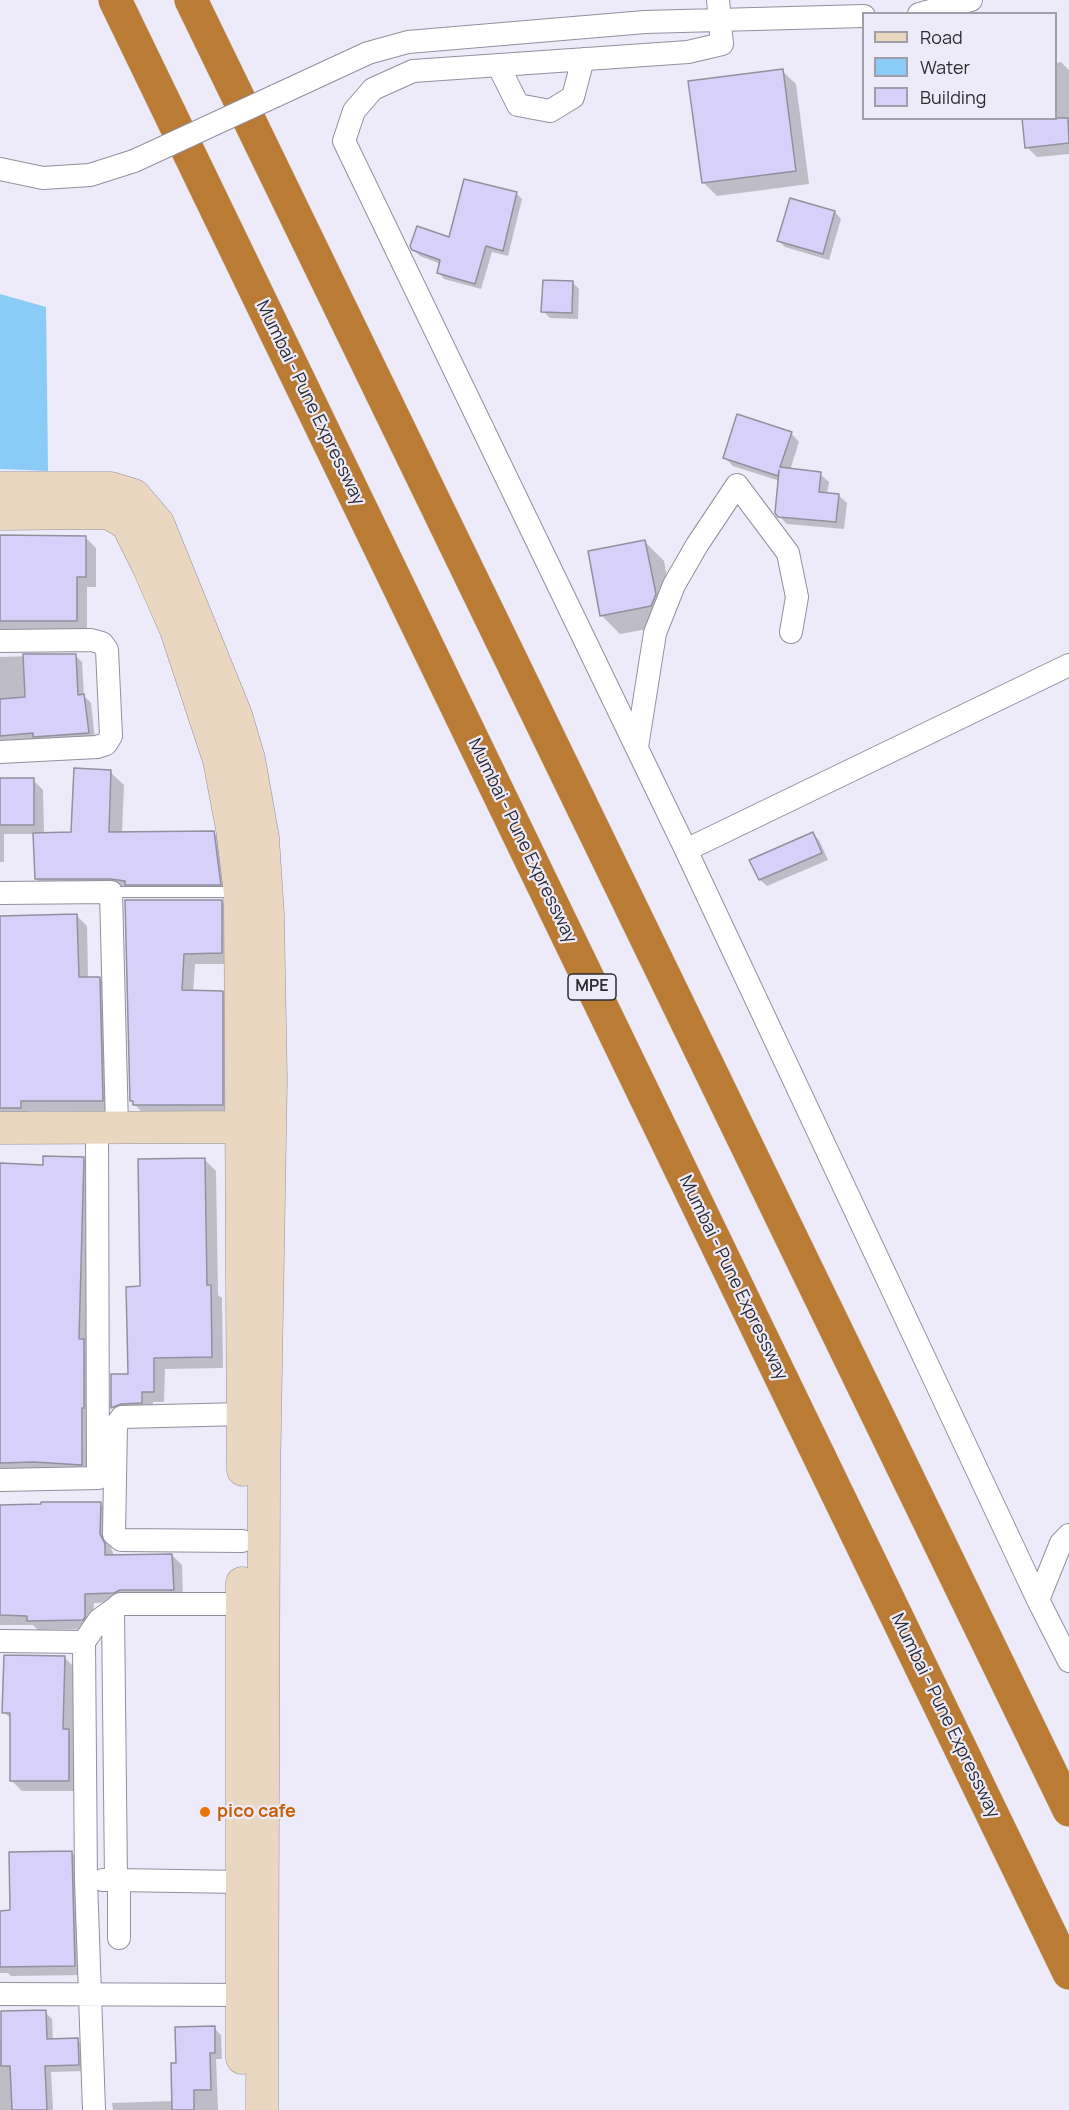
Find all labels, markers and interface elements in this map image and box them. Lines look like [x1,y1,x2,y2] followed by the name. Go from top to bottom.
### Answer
[862,12,1057,120] legend
[920,25,963,49] text: Road
[920,55,970,79] text: Water
[920,85,986,109] text: Building
[251,297,369,509] street label: Mumbai - Pune Expressway
[463,735,581,947] street label: Mumbai - Pune Expressway
[568,974,616,1000] road number: MPE
[674,1172,792,1384] street label: Mumbai - Pune Expressway
[886,1610,1004,1822] street label: Mumbai - Pune Expressway
[217,1801,296,1823] place label: pico cafe
[198,1805,212,1819] marker: pico cafe

